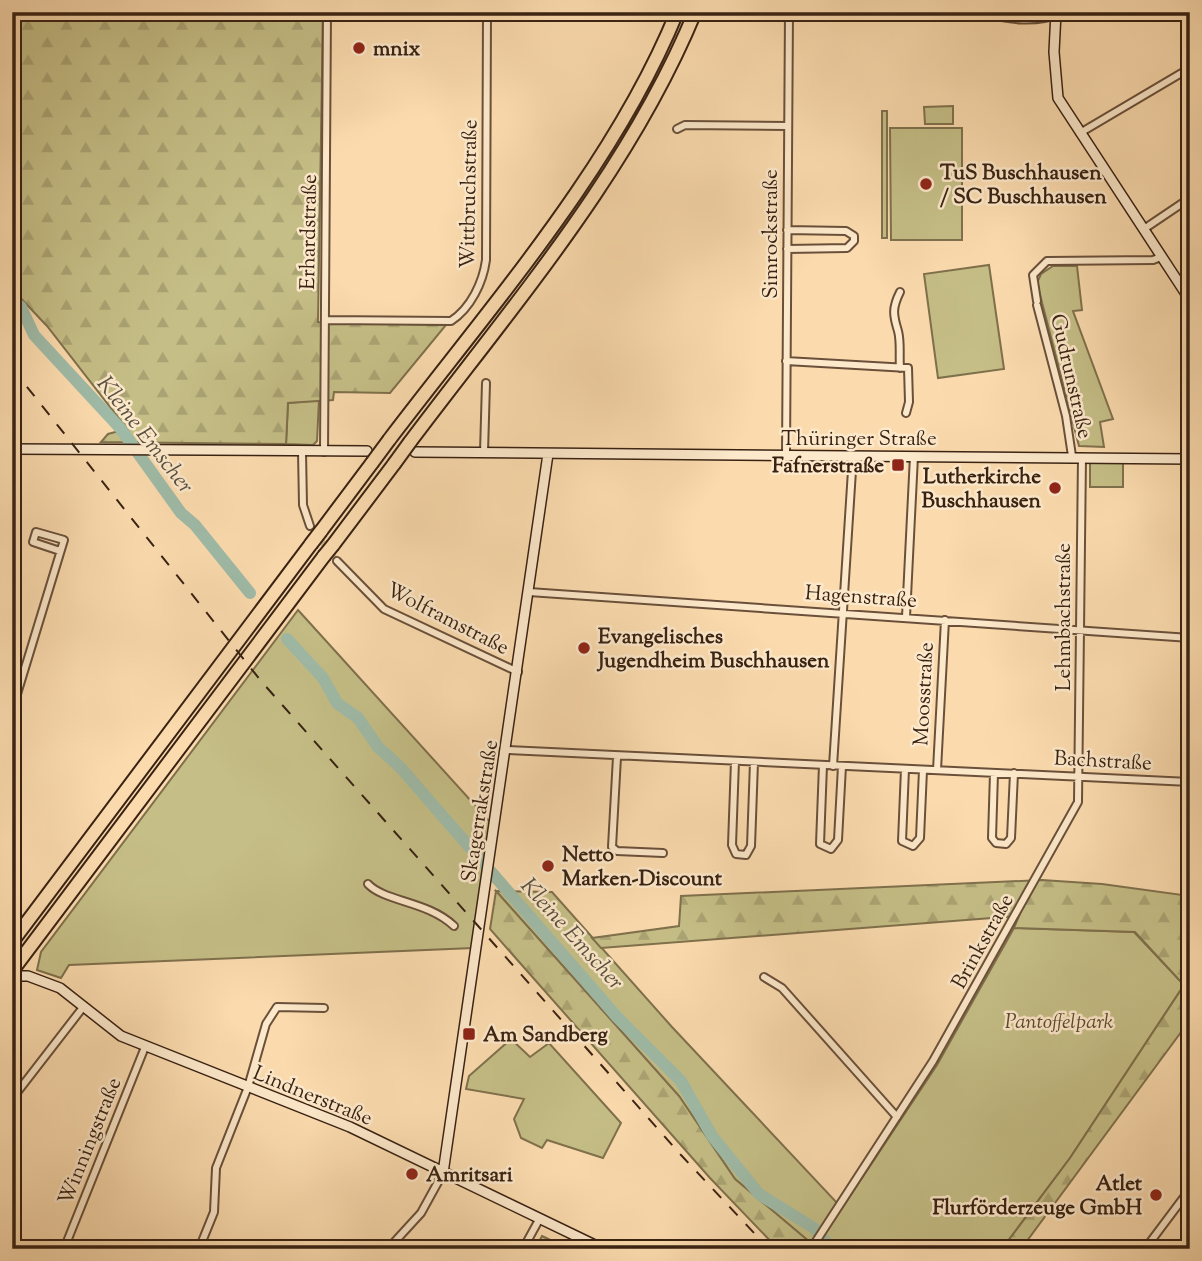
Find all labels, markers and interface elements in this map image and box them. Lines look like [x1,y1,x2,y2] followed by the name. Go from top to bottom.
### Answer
[373,35,421,65] place label: mnix
[351,40,367,56] marker: mnix
[454,119,486,269] street label: Wittbruchstraße
[940,159,1107,213] place label: TuS Buschhausen / SC Buschhausen
[757,169,787,299] street label: Simrockstraße
[294,174,326,290] street label: Erhardstraße
[918,176,934,192] marker: TuS Buschhausen / SC Buschhausen
[1041,311,1099,442] street label: Gudrunstraße
[88,370,200,501] water label: Kleine Emscher
[781,425,937,455] street label: Thüringer Straße
[772,452,884,482] place label: Fafnerstraße
[890,457,906,473] marker: Fafnerstraße
[921,463,1042,517] place label: Lutherkirche Buschhausen
[1047,480,1063,496] marker: Lutherkirche Buschhausen
[1050,543,1080,691] street label: Lehmbachstraße
[380,576,514,664] street label: Wolframstraße
[804,579,918,617] street label: Hagenstraße
[596,623,830,677] place label: Evangelisches Jugendheim Buschhausen
[576,640,592,656] marker: Evangelisches Jugendheim Buschhausen
[907,641,943,747] street label: Moosstraße
[455,738,507,885] street label: Skagerrakstraße
[1053,744,1153,780] street label: Bachstraße
[562,841,723,895] place label: Netto Marken-Discount
[540,858,556,874] marker: Netto Marken-Discount
[512,871,631,998] water label: Kleine Emscher
[945,889,1022,995] street label: Brinkstraße
[1005,1008,1114,1038] park label: Pantoffelpark
[483,1021,608,1051] place label: Am Sandberg
[461,1026,477,1042] marker: Am Sandberg
[248,1059,376,1134] street label: Lindnerstraße
[52,1073,130,1210] street label: Winningstraße
[426,1161,513,1191] place label: Amritsari
[404,1166,420,1182] marker: Amritsari
[933,1170,1143,1224] place label: Atlet Flurförderzeuge GmbH
[1148,1187,1164,1203] marker: Atlet Flurförderzeuge GmbH

